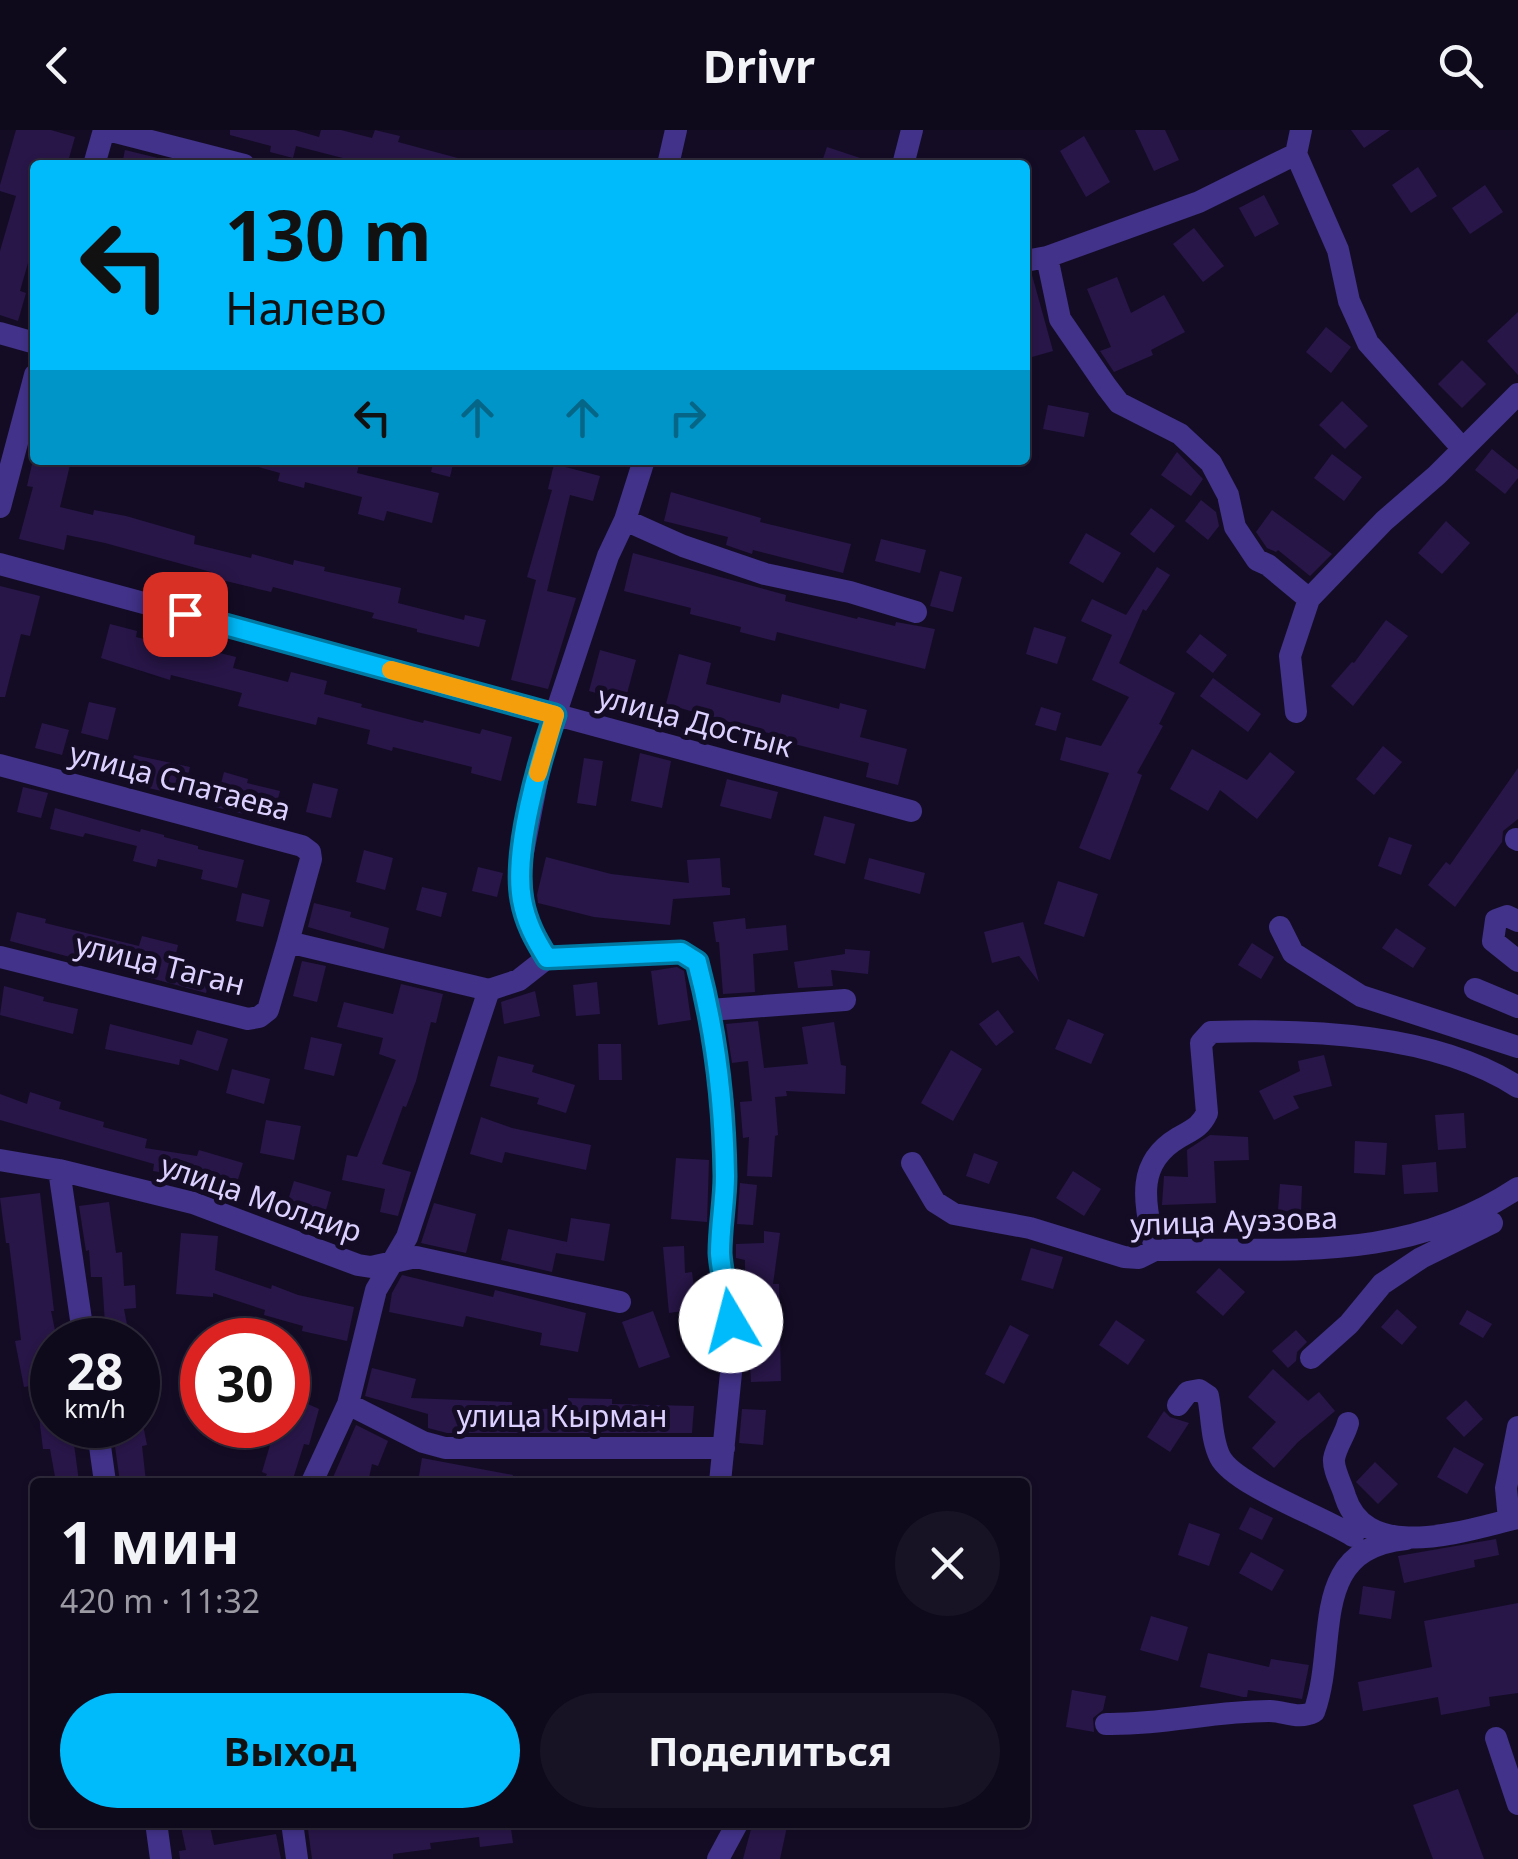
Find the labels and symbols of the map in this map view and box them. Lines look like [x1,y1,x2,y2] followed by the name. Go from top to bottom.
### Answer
[143,572,228,657] pin
[593,675,797,766] street label: улица Достык
[65,731,296,830] street label: улица Спатаева
[71,923,249,1004] street label: улица Таган
[155,1144,368,1251] street label: улица Молдир
[1130,1196,1338,1245] street label: улица Ауэзова
[679,1269,783,1373] position arrow
[180,1318,310,1448] speed limit sign: 30
[457,1395,667,1436] street label: улица Кырман

